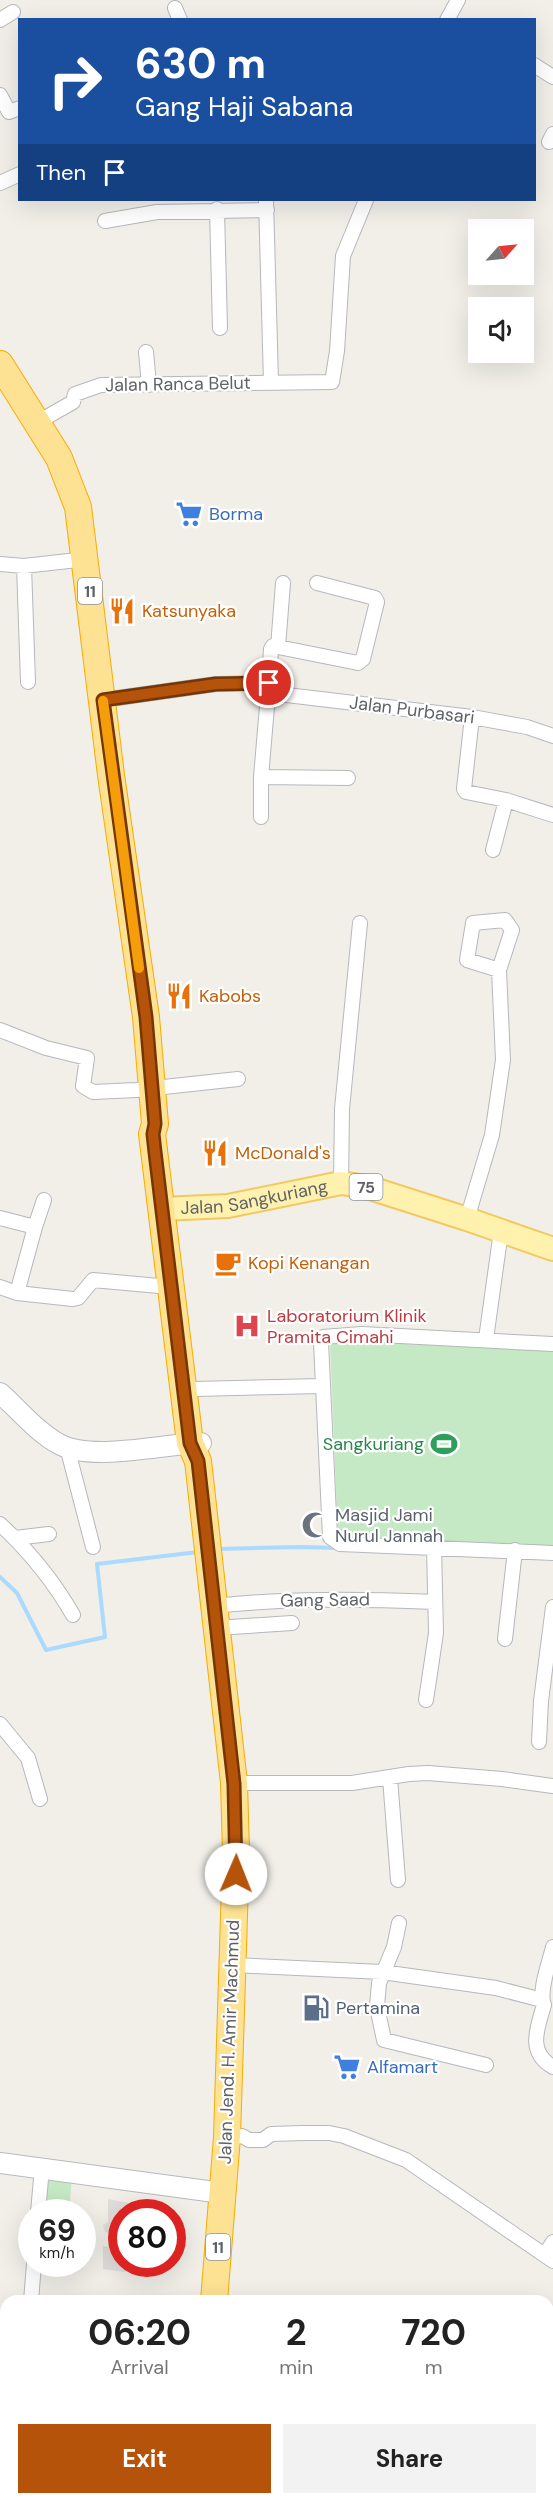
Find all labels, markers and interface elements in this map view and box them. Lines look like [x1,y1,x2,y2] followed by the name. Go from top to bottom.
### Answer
[135,36,266,91] text: 630 m
[36,42,114,120] icon: right
[135,89,353,124] text: Gang Haji Sabana
[98,156,131,189] icon: arrive
[36,158,86,187] text: Then
[468,219,534,285] north arrow
[468,219,534,363] map controls
[468,297,534,363] button: sound
[105,371,251,397] street label: Jalan Ranca Belut
[174,499,204,529] supermarket icon: Borma
[209,502,263,526] place label: Borma
[78,578,102,604] road number: 11
[107,596,137,626] restaurant icon: Katsunyaka
[142,599,236,623] place label: Katsunyaka
[243,657,294,708] pin
[252,666,285,699] icon: arrive
[348,690,476,730] street label: Jalan Purbasari
[164,981,194,1011] restaurant icon: Kabobs
[199,984,261,1008] place label: Kabobs
[200,1138,230,1168] restaurant icon: McDonald's
[235,1141,331,1165] place label: McDonald's
[180,1174,330,1220] street label: Jalan Sangkuriang
[350,1174,382,1200] road number: 75
[213,1248,243,1278] cafe icon: Kopi Kenangan
[248,1251,370,1275] place label: Kopi Kenangan
[267,1304,427,1349] place label: Laboratorium Klinik Pramita Cimahi
[232,1311,262,1341] hospital icon: Laboratorium Klinik Pramita Cimahi
[429,1429,459,1459] sports icon: Sangkuriang
[323,1432,424,1456] place label: Sangkuriang
[335,1503,443,1548] place label: Masjid Jami Nurul Jannah
[300,1510,330,1540] mosque icon: Masjid Jami Nurul Jannah
[280,1587,370,1613] street label: Gang Saad
[204,1842,268,1906] position arrow
[213,1919,245,2165] street label: Jalan Jend. H. Amir Machmud
[301,1993,331,2023] fuel station icon: Pertamina
[336,1996,420,2020] place label: Pertamina
[332,2052,362,2082] supermarket icon: Alfamart
[367,2055,438,2079] place label: Alfamart
[108,2199,186,2277] speed limit sign: 80
[38,2211,76,2250] text: 69
[206,2234,230,2260] road number: 11
[39,2243,75,2263] text: km/h
[88,2309,191,2356] text: 06:20
[286,2309,307,2356] text: 2
[401,2309,466,2356] text: 720
[110,2354,169,2380] text: Arrival
[279,2354,313,2380] text: min
[425,2354,443,2380] text: m
[18,2424,271,2493] button: Exit
[283,2424,536,2493] button: Share

